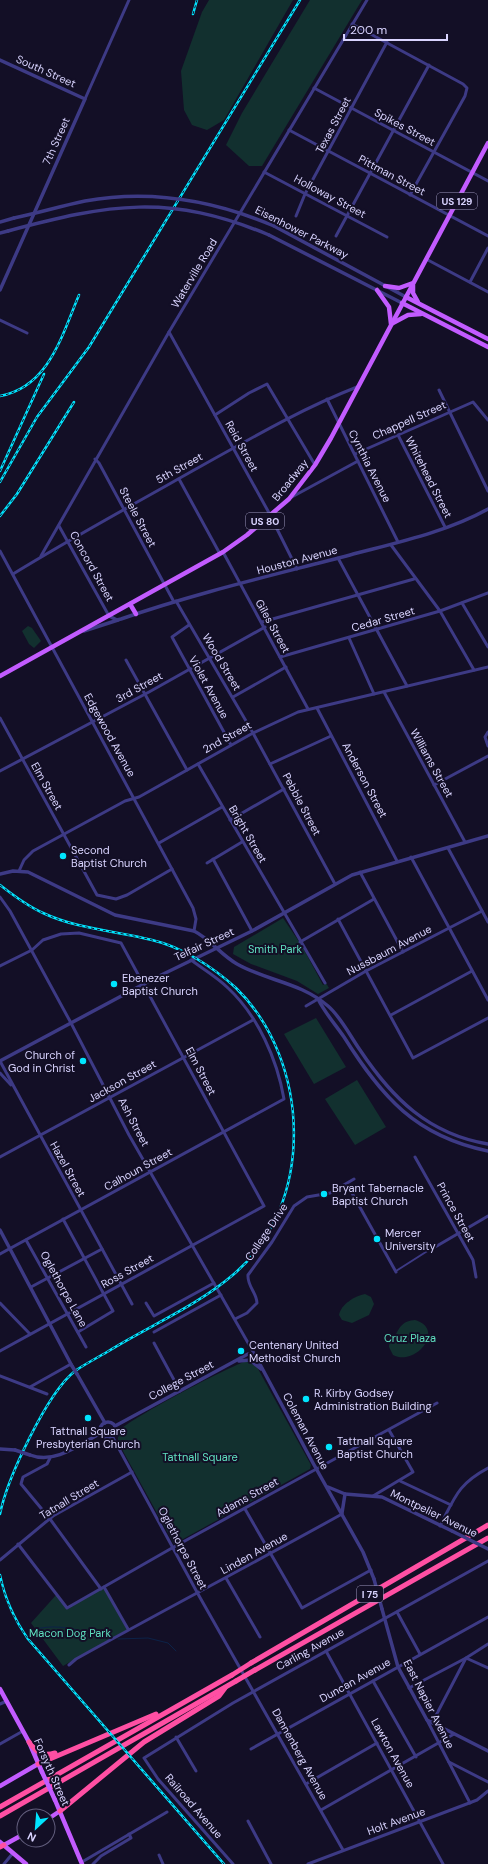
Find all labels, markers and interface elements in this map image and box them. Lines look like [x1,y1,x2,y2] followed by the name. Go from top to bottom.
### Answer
[344,16,447,42] scale bar
[350,22,387,38] text: 200 m
[14,52,78,90] street label: South Street
[312,94,354,156] street label: Texas Street
[372,105,438,149] street label: Spikes Street
[39,115,73,167] street label: 7th Street
[356,151,428,199] street label: Pittman Street
[292,171,368,221] street label: Holloway Street
[437,193,477,209] road number: US 129
[253,202,351,262] street label: Eisenhower Parkway
[168,236,220,310] street label: Waterville Road
[370,397,448,443] street label: Chappell Street
[222,418,262,474] street label: Reid Street
[346,427,394,505] street label: Cynthia Avenue
[402,434,456,520] street label: Whitehead Street
[153,449,205,487] street label: 5th Street
[269,456,311,504] street label: Broadway
[116,485,160,549] street label: Steele Street
[246,513,284,529] road number: US 80
[67,528,117,604] street label: Concord Street
[255,543,339,577] street label: Houston Avenue
[253,597,293,655] street label: Giles Street
[350,603,416,635] street label: Cedar Street
[199,631,245,693] street label: Wood Street
[186,653,232,721] street label: Violet Avenue
[113,668,165,706] street label: 3rd Street
[81,691,139,779] street label: Edgewood Avenue
[200,718,254,756] street label: 2nd Street
[407,726,457,800] street label: Williams Street
[339,740,391,820] street label: Anderson Street
[28,760,66,812] street label: Elm Street
[280,770,324,838] street label: Pebble Street
[226,803,270,865] street label: Bright Street
[71,843,147,870] place label: Second Baptist Church
[58,851,68,861] marker: Second Baptist Church
[344,922,434,978] street label: Nussbaum Avenue
[172,924,236,964] street label: Telfair Street
[248,942,303,956] park label: Smith Park
[122,971,198,998] place label: Ebenezer Baptist Church
[109,979,119,989] marker: Ebenezer Baptist Church
[182,1045,220,1097] street label: Elm Street
[8,1048,75,1075] place label: Church of God in Christ
[78,1056,88,1066] marker: Church of God in Christ
[86,1057,158,1105] street label: Jackson Street
[115,1095,153,1149] street label: Ash Street
[47,1139,89,1199] street label: Hazel Street
[101,1144,175,1194] street label: Calhoun Street
[434,1180,478,1244] street label: Prince Street
[332,1181,424,1208] place label: Bryant Tabernacle Baptist Church
[319,1189,329,1199] marker: Bryant Tabernacle Baptist Church
[242,1200,290,1264] street label: College Drive
[385,1226,436,1253] place label: Mercer University
[372,1234,382,1244] marker: Mercer University
[37,1249,91,1329] street label: Oglethorpe Lane
[98,1251,156,1291] street label: Ross Street
[384,1331,436,1345] park label: Cruz Plaza
[249,1338,341,1365] place label: Centenary United Methodist Church
[236,1346,246,1356] marker: Centenary United Methodist Church
[146,1357,216,1403] street label: College Street
[314,1386,432,1413] place label: R. Kirby Godsey Administration Building
[280,1390,332,1472] street label: Coleman Avenue
[301,1394,311,1404] marker: R. Kirby Godsey Administration Building
[83,1413,93,1423] marker: Tattnall Square Presbyterian Church
[36,1424,140,1451] place label: Tattnall Square Presbyterian Church
[337,1434,413,1461] place label: Tattnall Square Baptist Church
[324,1442,334,1452] marker: Tattnall Square Baptist Church
[162,1450,238,1464] park label: Tattnall Square
[213,1474,281,1520] street label: Adams Street
[37,1476,101,1522] street label: Tatnall Street
[388,1486,480,1540] street label: Montpelier Avenue
[155,1504,211,1592] street label: Oglethorpe Street
[218,1529,290,1577] street label: Linden Avenue
[357,1586,383,1602] road number: I 75
[273,1625,347,1673] street label: Carling Avenue
[29,1626,111,1640] park label: Macon Dog Park
[317,1655,393,1705] street label: Duncan Avenue
[400,1657,458,1751] street label: East Napier Avenue
[269,1706,331,1802] street label: Dannenberg Avenue
[368,1716,418,1790] street label: Lawton Avenue
[31,1736,73,1808] street label: Forsyth Street
[162,1771,226,1841] street label: Railroad Avenue
[365,1804,427,1838] street label: Holt Avenue
[16,1808,56,1848] north arrow
[25,1829,38,1845] text: N

